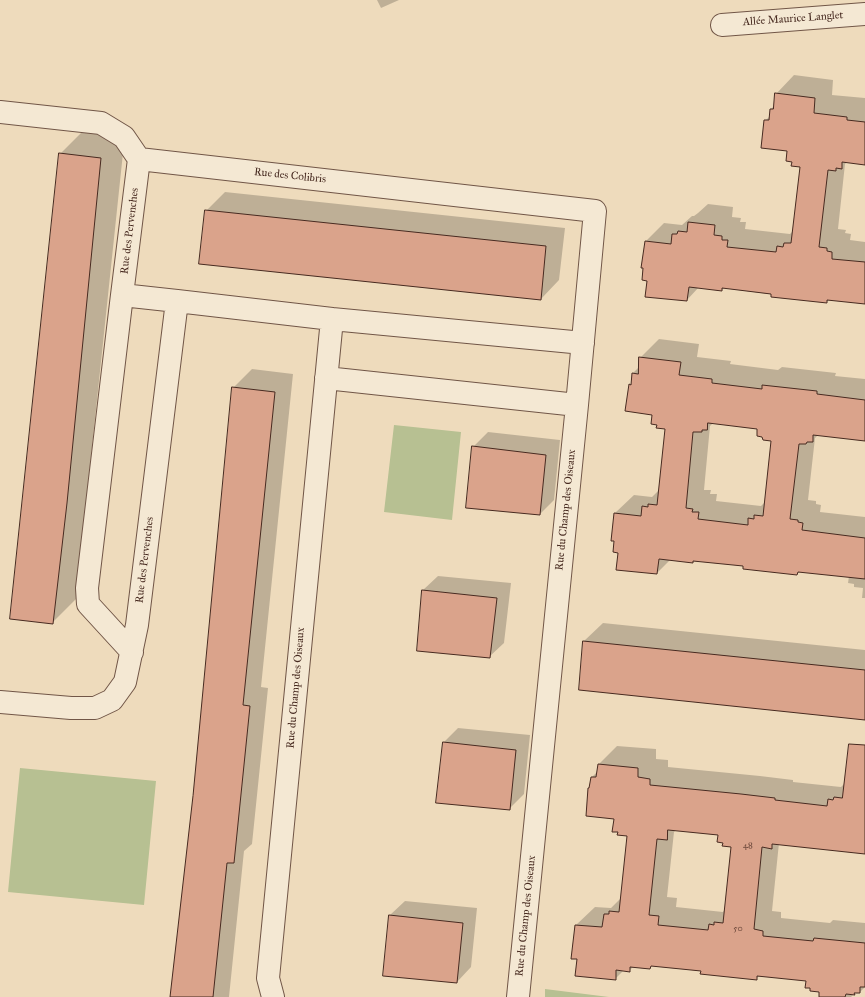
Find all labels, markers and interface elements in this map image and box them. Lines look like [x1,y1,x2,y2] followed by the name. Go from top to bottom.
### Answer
[742,9,844,29] street label: Allée Maurice Langlet
[253,166,327,186] street label: Rue des Colibris
[118,187,142,275] street label: Rue des Pervenches
[553,449,579,571] street label: Rue du Champ des Oiseaux
[133,516,157,604] street label: Rue des Pervenches
[284,627,308,749] street label: Rue du Champ des Oiseaux
[743,841,753,851] house number: 48
[513,855,539,977] street label: Rue du Champ des Oiseaux
[733,924,743,934] house number: 50

